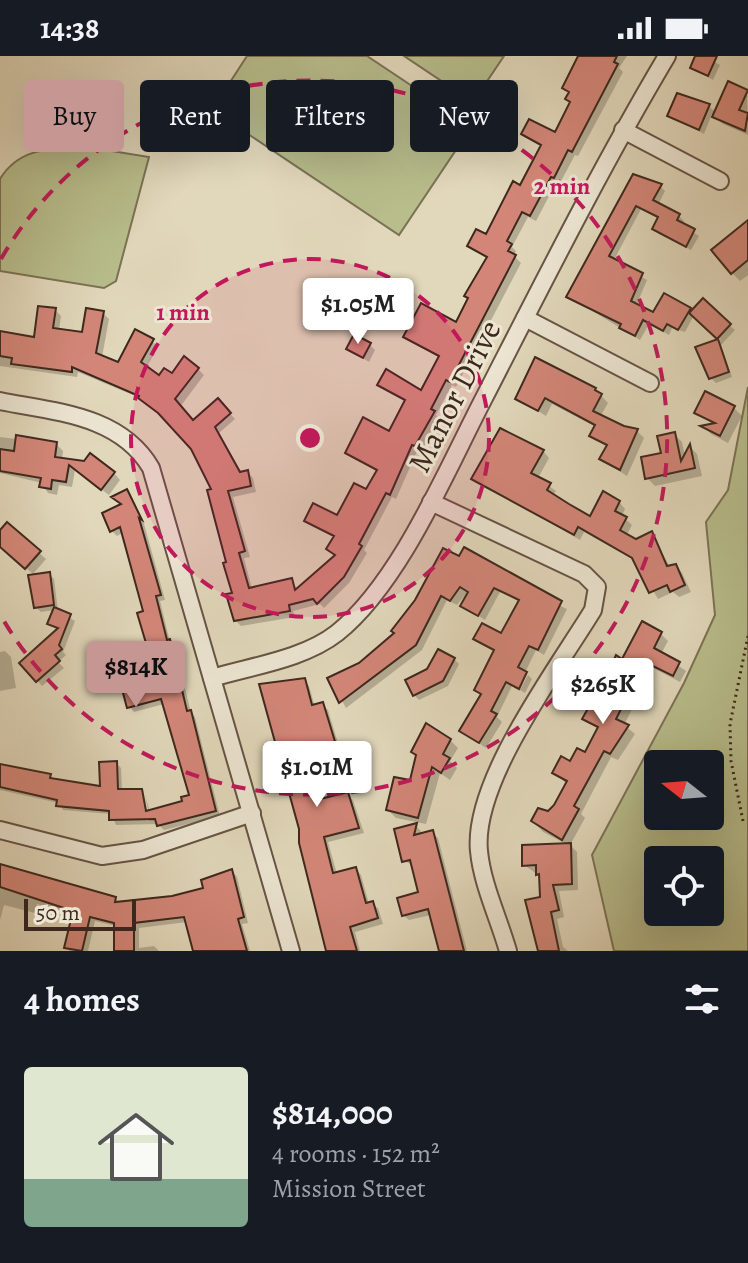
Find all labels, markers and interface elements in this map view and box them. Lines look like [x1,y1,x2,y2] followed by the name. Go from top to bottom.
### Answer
[40,8,99,48] text: 14:38
[24,80,124,152] chip: Buy
[140,80,250,152] chip: Rent
[266,80,394,152] chip: Filters
[410,80,518,152] chip: New
[534,170,591,202] text: 2 min
[293,278,423,346] pin: $1.05M
[321,286,395,321] text: $1.05M
[156,296,210,328] text: 1 min
[397,312,511,480] street label: Manor Drive
[296,424,324,452] centre of rings
[80,641,192,709] pin: $814K
[104,649,168,684] text: $814K
[547,658,659,726] pin: $265K
[570,666,636,701] text: $265K
[252,741,382,809] pin: $1.01M
[281,749,353,784] text: $1.01M
[644,750,724,830] north arrow
[644,750,724,926] map controls
[644,846,724,926] button: locate
[24,895,136,931] scale bar
[36,898,80,928] text: 50 m
[24,976,140,1023] text: 4 homes
[680,977,724,1021] icon: filters
[272,1089,393,1136] text: $814,000
[88,1099,184,1195] icon: home
[272,1136,440,1171] text: 4 rooms · 152 m²
[272,1171,426,1206] text: Mission Street

